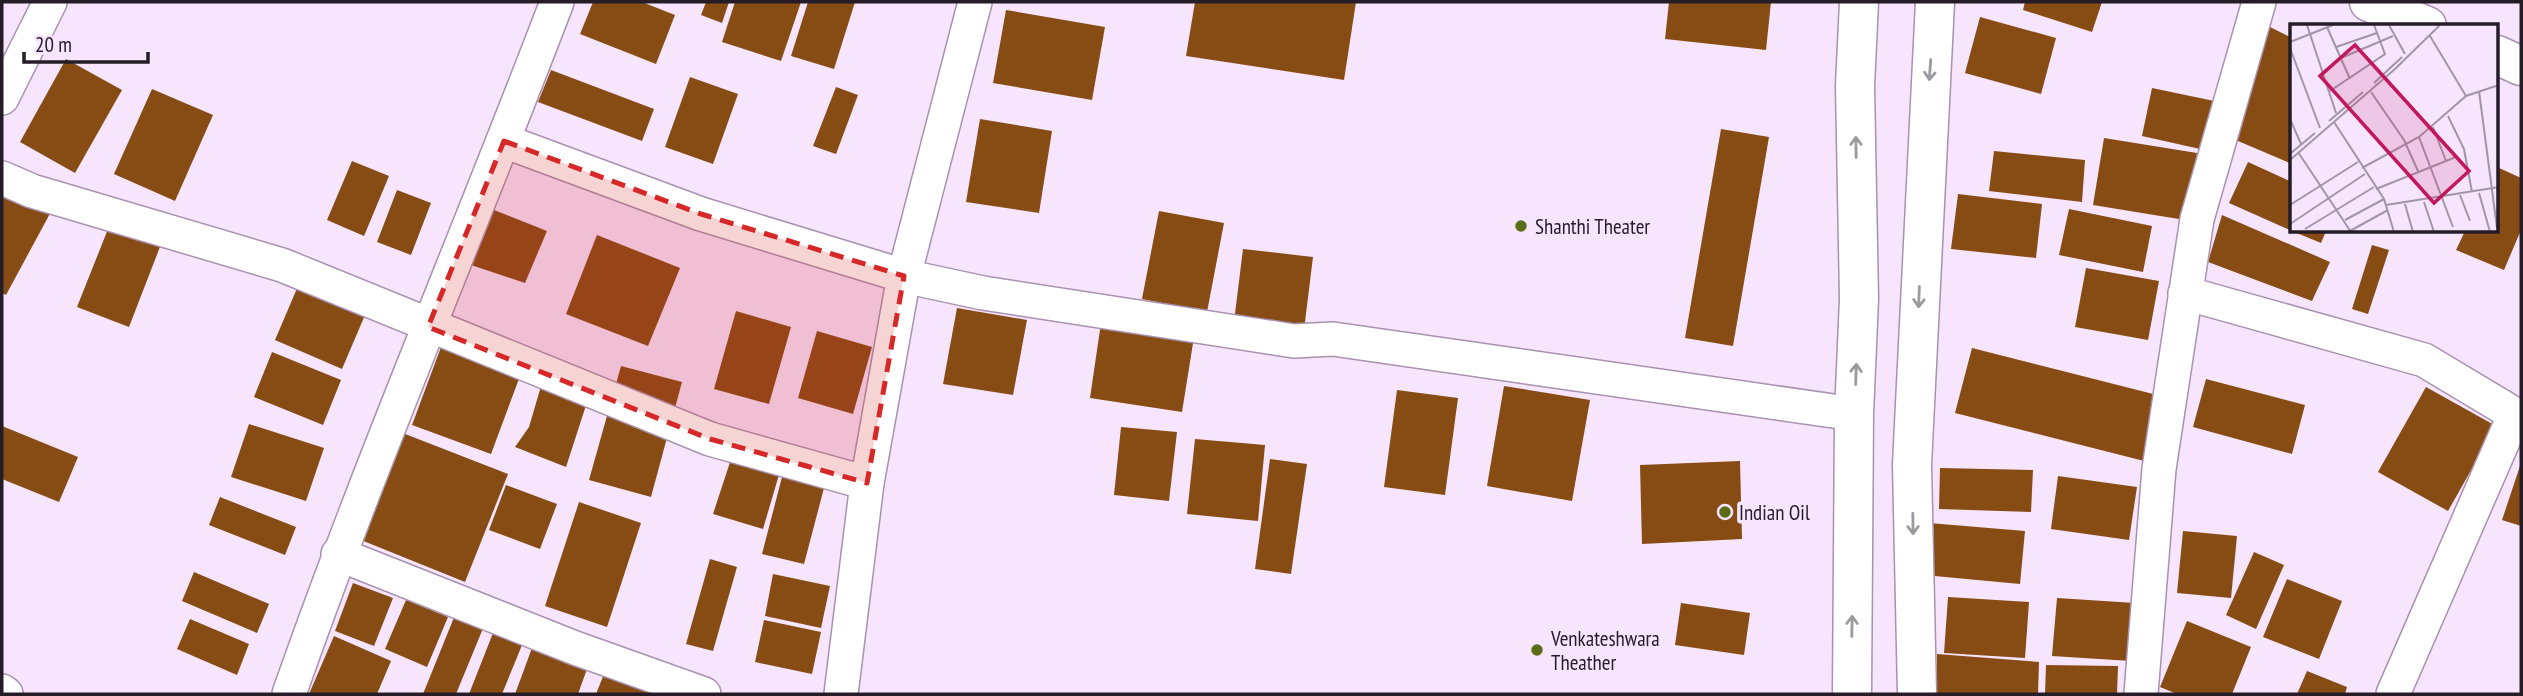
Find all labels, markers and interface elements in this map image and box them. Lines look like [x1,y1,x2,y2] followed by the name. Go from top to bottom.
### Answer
[24,21,149,65] scale bar
[2290,24,2498,233] inset map
[35,31,72,58] text: 20 m
[1923,58,1936,81] one-way arrow
[1850,135,1863,158] one-way arrow
[1535,213,1650,240] place label: Shanthi Theater
[1513,218,1529,234] marker: Shanthi Theater
[1913,285,1926,308] one-way arrow
[1850,363,1863,386] one-way arrow
[1739,499,1810,526] place label: Indian Oil
[1717,504,1733,520] marker: Indian Oil
[1907,513,1920,536] one-way arrow
[1845,615,1859,638] one-way arrow
[1550,625,1660,676] place label: Venkateshwara Theather
[1529,642,1545,658] marker: Venkateshwara Theather

